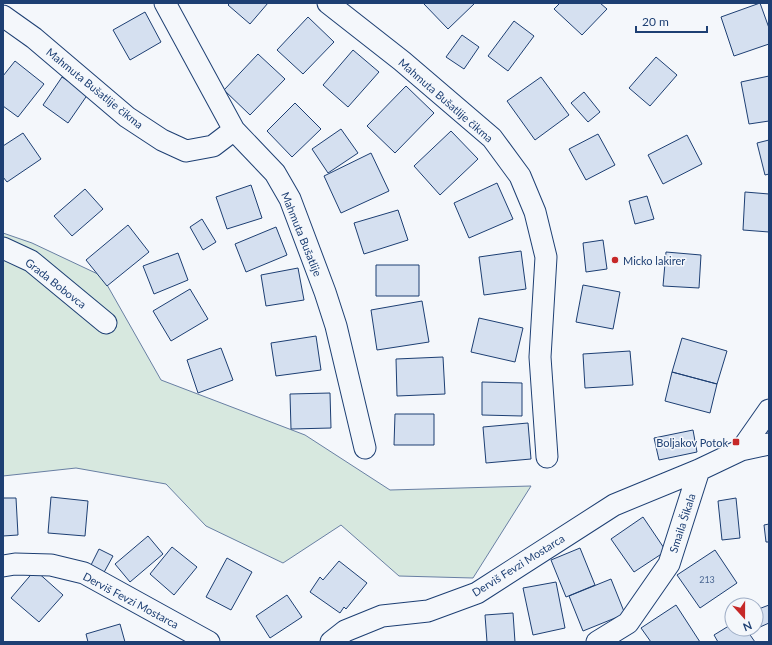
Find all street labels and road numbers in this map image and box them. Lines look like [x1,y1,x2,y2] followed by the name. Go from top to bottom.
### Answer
[44,45,146,131] street label: Mahmuta Bušatlije čikma
[396,55,496,145] street label: Mahmuta Bušatlije čikma
[279,190,325,278] street label: Mahmuta Bušatlije
[23,255,89,311] street label: Grada Bobovca
[666,492,698,554] street label: Smaila Šikala
[469,531,567,599] street label: Derviš Fevzi Mostarca
[81,569,181,631] street label: Derviš Fevzi Mostarca

